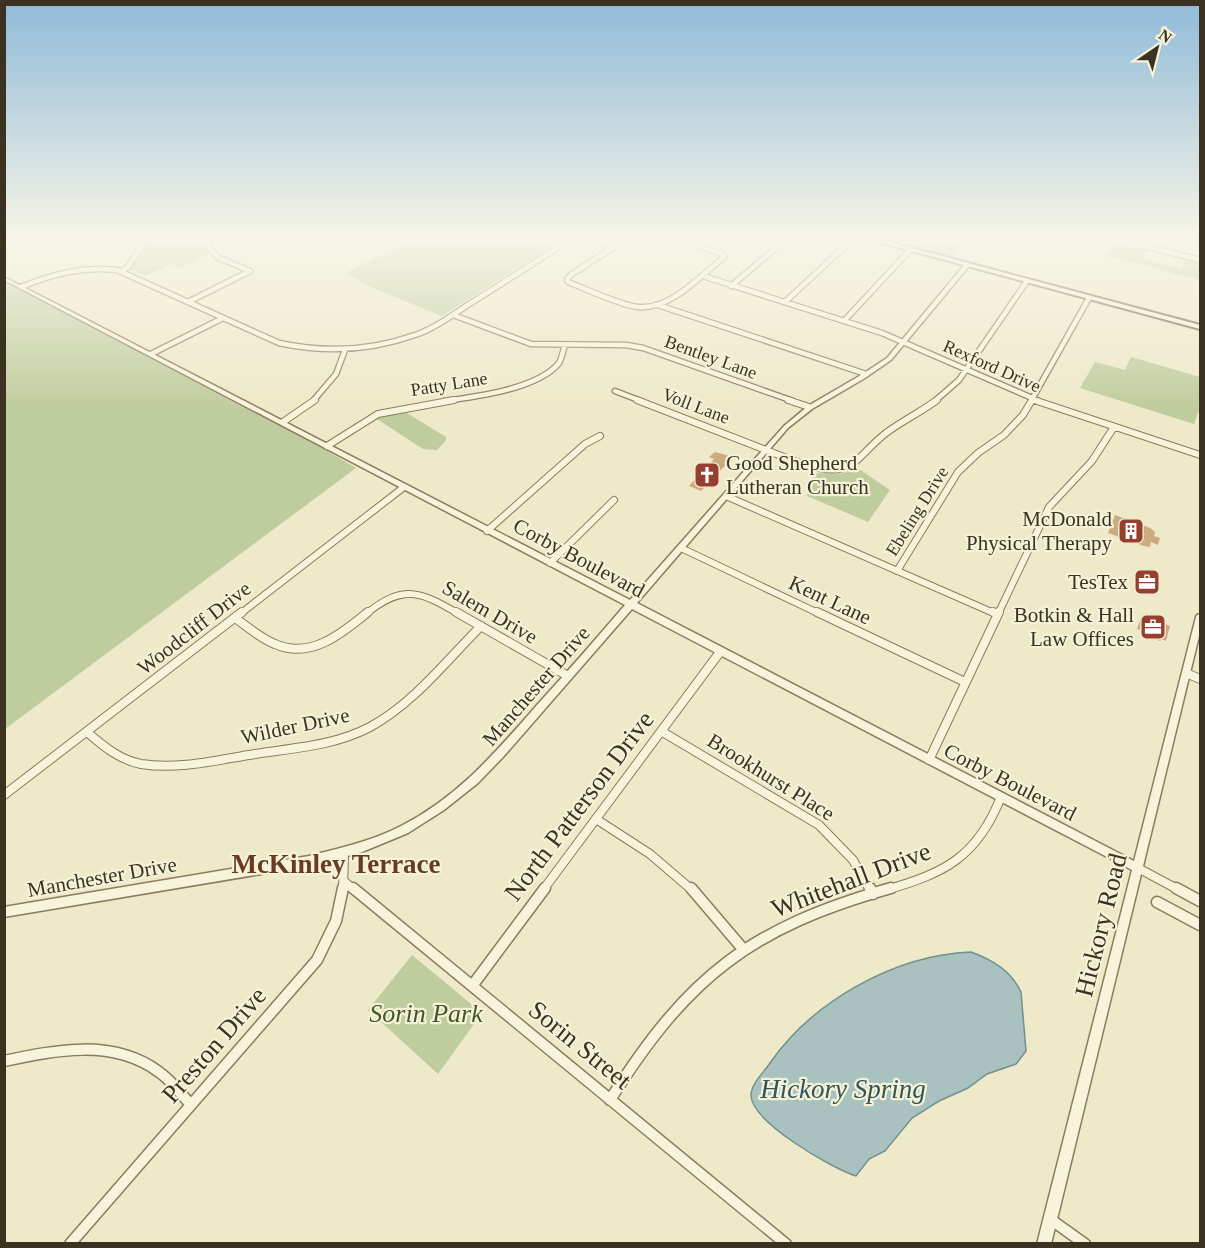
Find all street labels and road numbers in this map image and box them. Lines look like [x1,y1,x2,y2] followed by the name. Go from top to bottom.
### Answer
[662,331,760,383] street label: Bentley Lane
[940,336,1044,396] street label: Rexford Drive
[409,368,489,400] street label: Patty Lane
[660,384,732,428] street label: Voll Lane
[882,463,952,559] street label: Ebeling Drive
[509,513,649,603] street label: Corby Boulevard
[785,571,875,629] street label: Kent Lane
[438,575,542,649] street label: Salem Drive
[133,576,255,680] street label: Woodcliff Drive
[477,621,595,751] street label: Manchester Drive
[238,703,352,749] street label: Wilder Drive
[498,706,660,906] street label: North Patterson Drive
[703,728,839,826] street label: Brookhurst Place
[940,738,1081,826] street label: Corby Boulevard
[767,836,935,924] street label: Whitehall Drive
[1069,850,1133,1000] street label: Hickory Road
[26,852,178,902] street label: Manchester Drive
[156,981,272,1109] street label: Preston Drive
[523,995,638,1096] street label: Sorin Street

